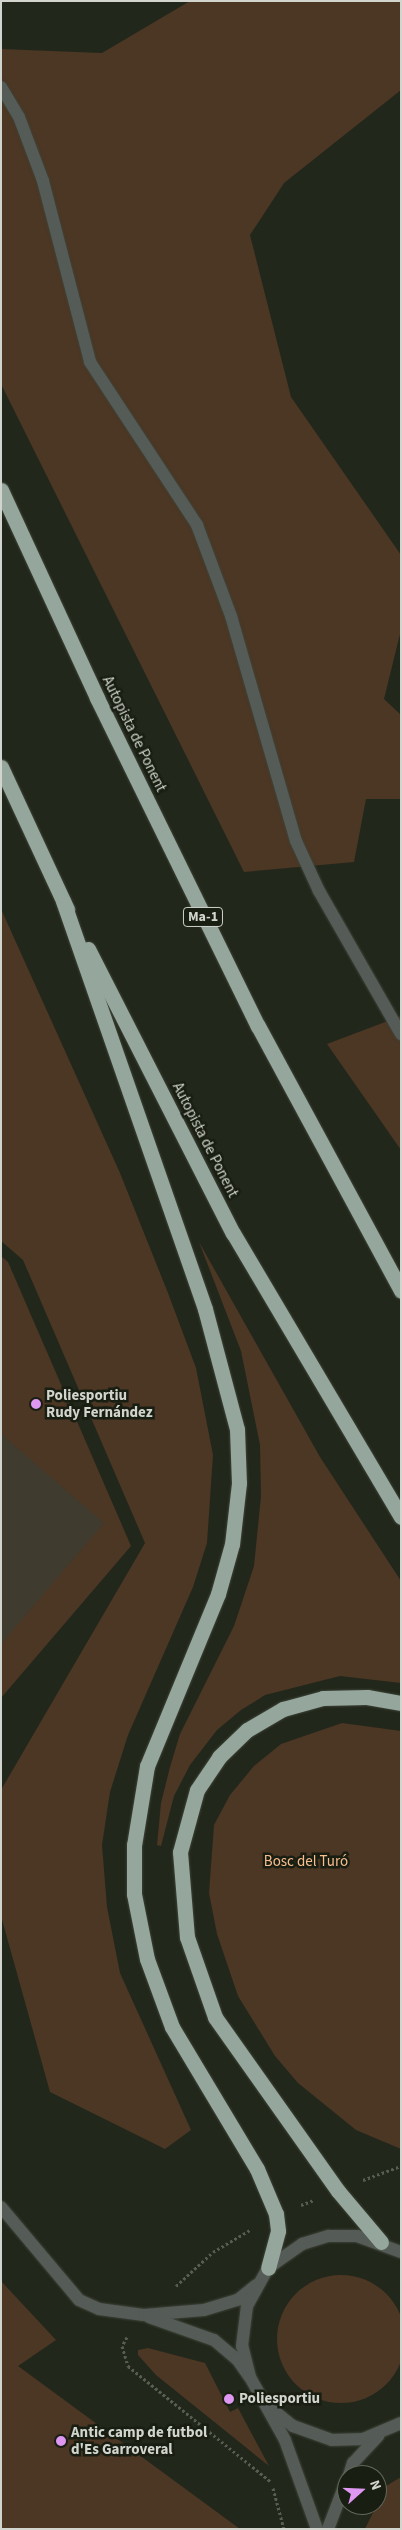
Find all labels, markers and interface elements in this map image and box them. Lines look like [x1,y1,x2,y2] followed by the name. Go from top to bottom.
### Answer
[98,673,170,795] street label: Autopista de Ponent
[182,906,224,929] road number: Ma-1
[168,1080,242,1200] street label: Autopista de Ponent
[46,1386,153,1421] place label: Poliesportiu Rudy Fernández
[30,1398,42,1410] marker: Poliesportiu Rudy Fernández
[264,1853,348,1871] park label: Bosc del Turó
[239,2390,320,2408] place label: Poliesportiu
[223,2393,235,2405] marker: Poliesportiu
[71,2423,207,2458] place label: Antic camp de futbol d'Es Garroveral
[55,2435,67,2447] marker: Antic camp de futbol d'Es Garroveral
[337,2465,387,2515] north arrow
[364,2477,386,2493] text: N

